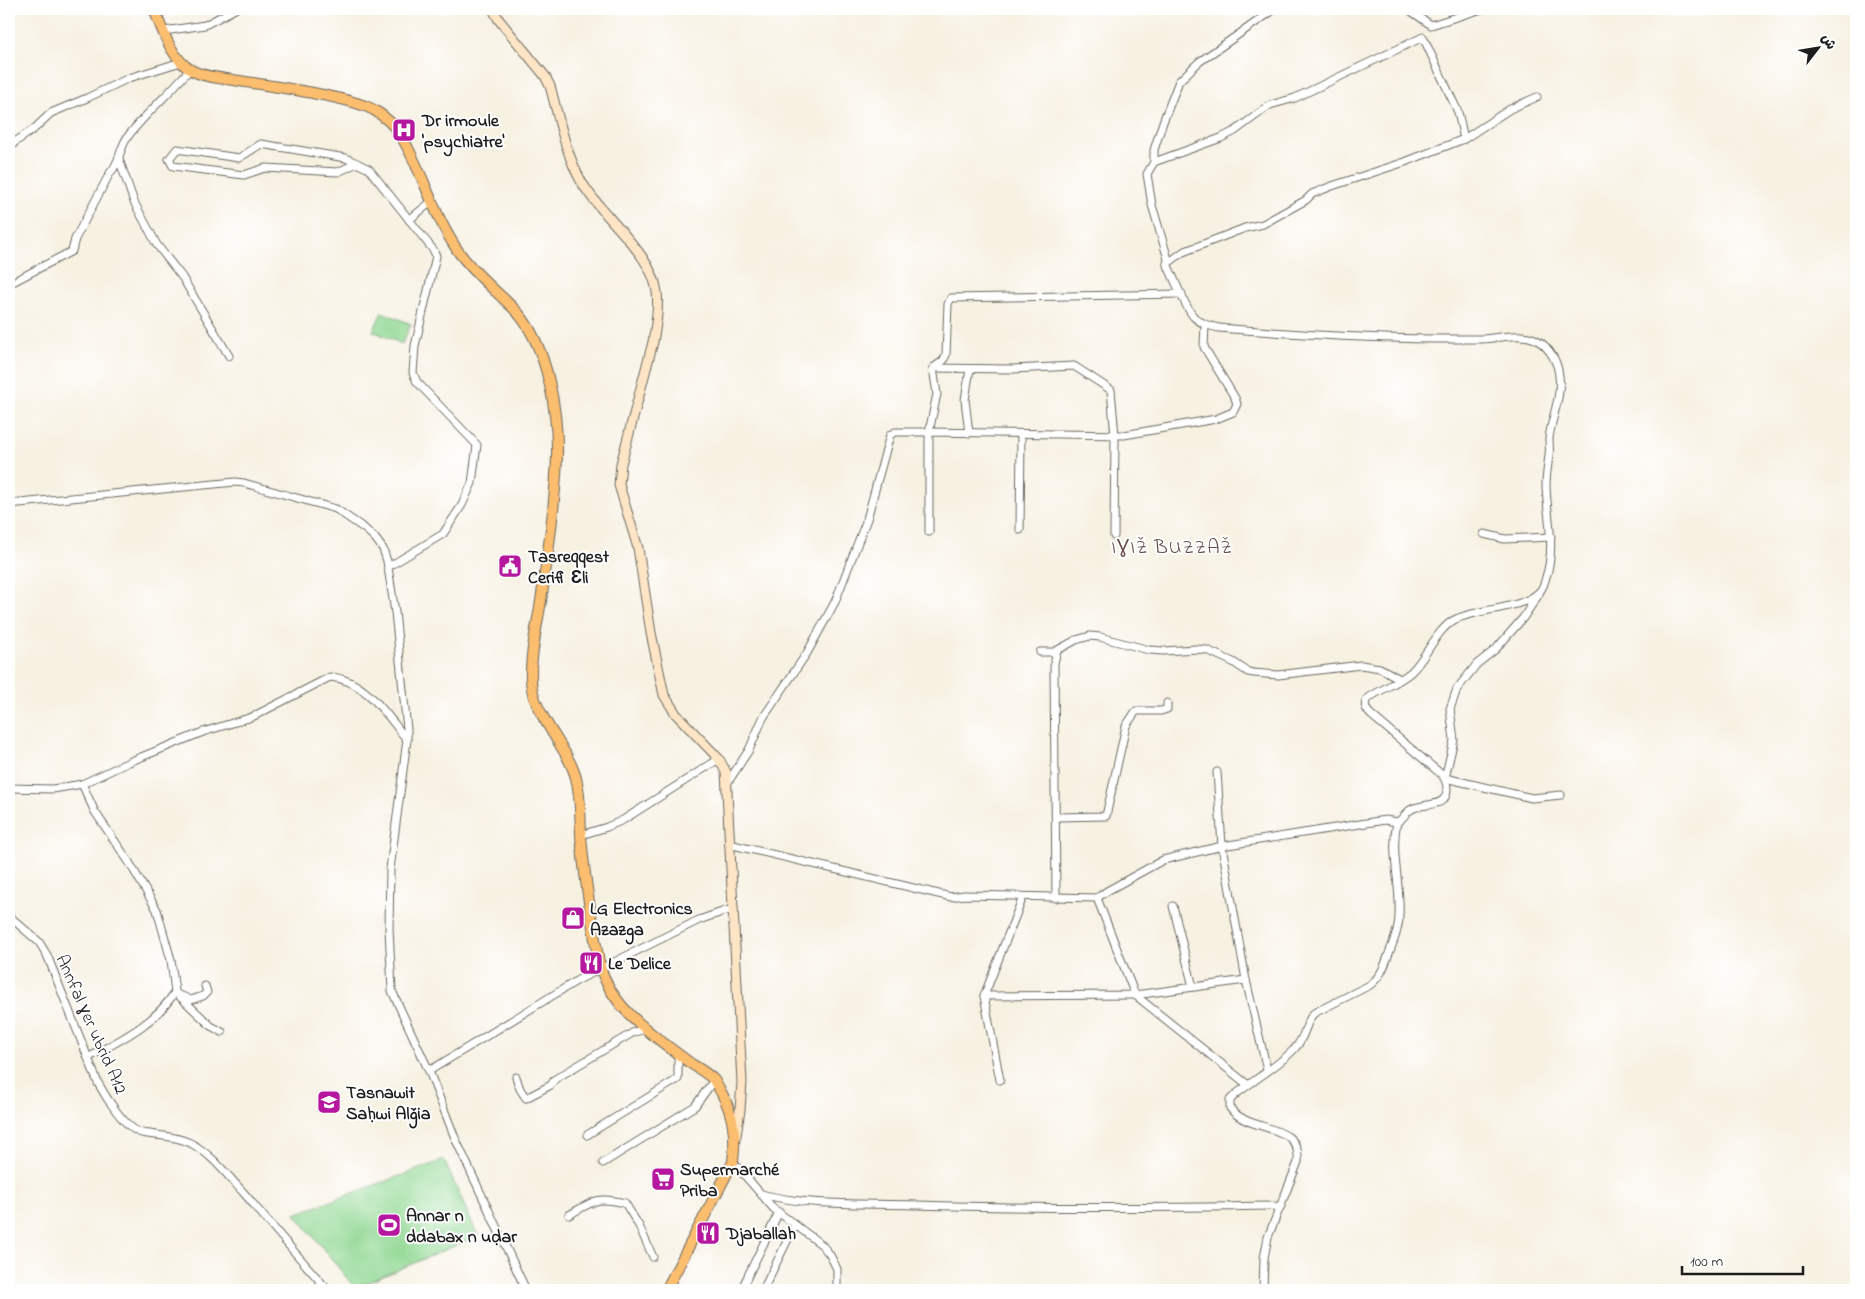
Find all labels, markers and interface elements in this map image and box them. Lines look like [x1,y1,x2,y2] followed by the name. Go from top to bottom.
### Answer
[1792,22,1842,72] north arrow
[1815,30,1841,54] text: ش
[421,109,505,157] place label: Dr irmoule 'psychiatre'
[391,117,417,143] hospital icon: Dr irmoule 'psychiatre'
[1111,534,1233,563] district label: IƔIŽ BUZZAŽ
[528,545,610,592] place label: Tasreqqest Cerifi Ɛli
[497,553,523,579] public building icon: Tasreqqest Cerifi Ɛli
[590,897,693,945] place label: LG Electronics Azazga
[560,905,586,931] shop icon: LG Electronics Azazga
[578,950,604,976] restaurant icon: Le Delice
[48,951,133,1099] street label: Annfal ɣer ubrid A12
[608,952,672,978] place label: Le Delice
[346,1081,431,1129] place label: Tasnawit Saḥwi Alǧia
[316,1089,342,1115] school or university icon: Tasnawit Saḥwi Alǧia
[680,1158,780,1205] place label: Supermarché Priba
[650,1166,676,1192] supermarket icon: Supermarché Priba
[406,1204,517,1251] place label: Annar n ddabax n uḍar
[376,1212,402,1238] sports icon: Annar n ddabax n uḍar
[695,1220,721,1246] restaurant icon: Djaballah
[725,1222,797,1248] place label: Djaballah
[1682,1244,1804,1276] scale bar
[1690,1251,1723,1273] text: 100 m

